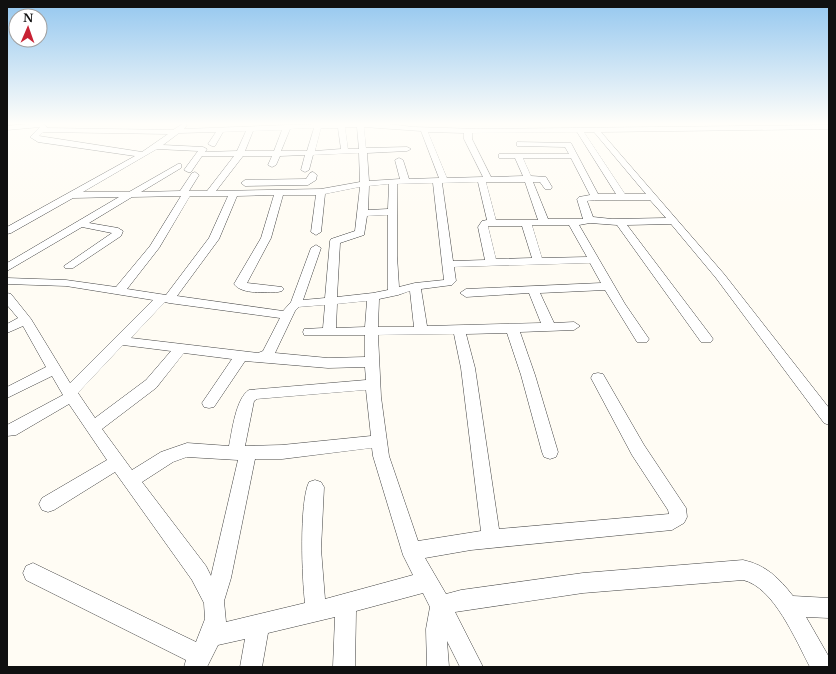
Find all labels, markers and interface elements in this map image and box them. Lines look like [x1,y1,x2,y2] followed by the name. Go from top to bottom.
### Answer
[8,8,48,48] north arrow
[23,11,34,25] text: N

